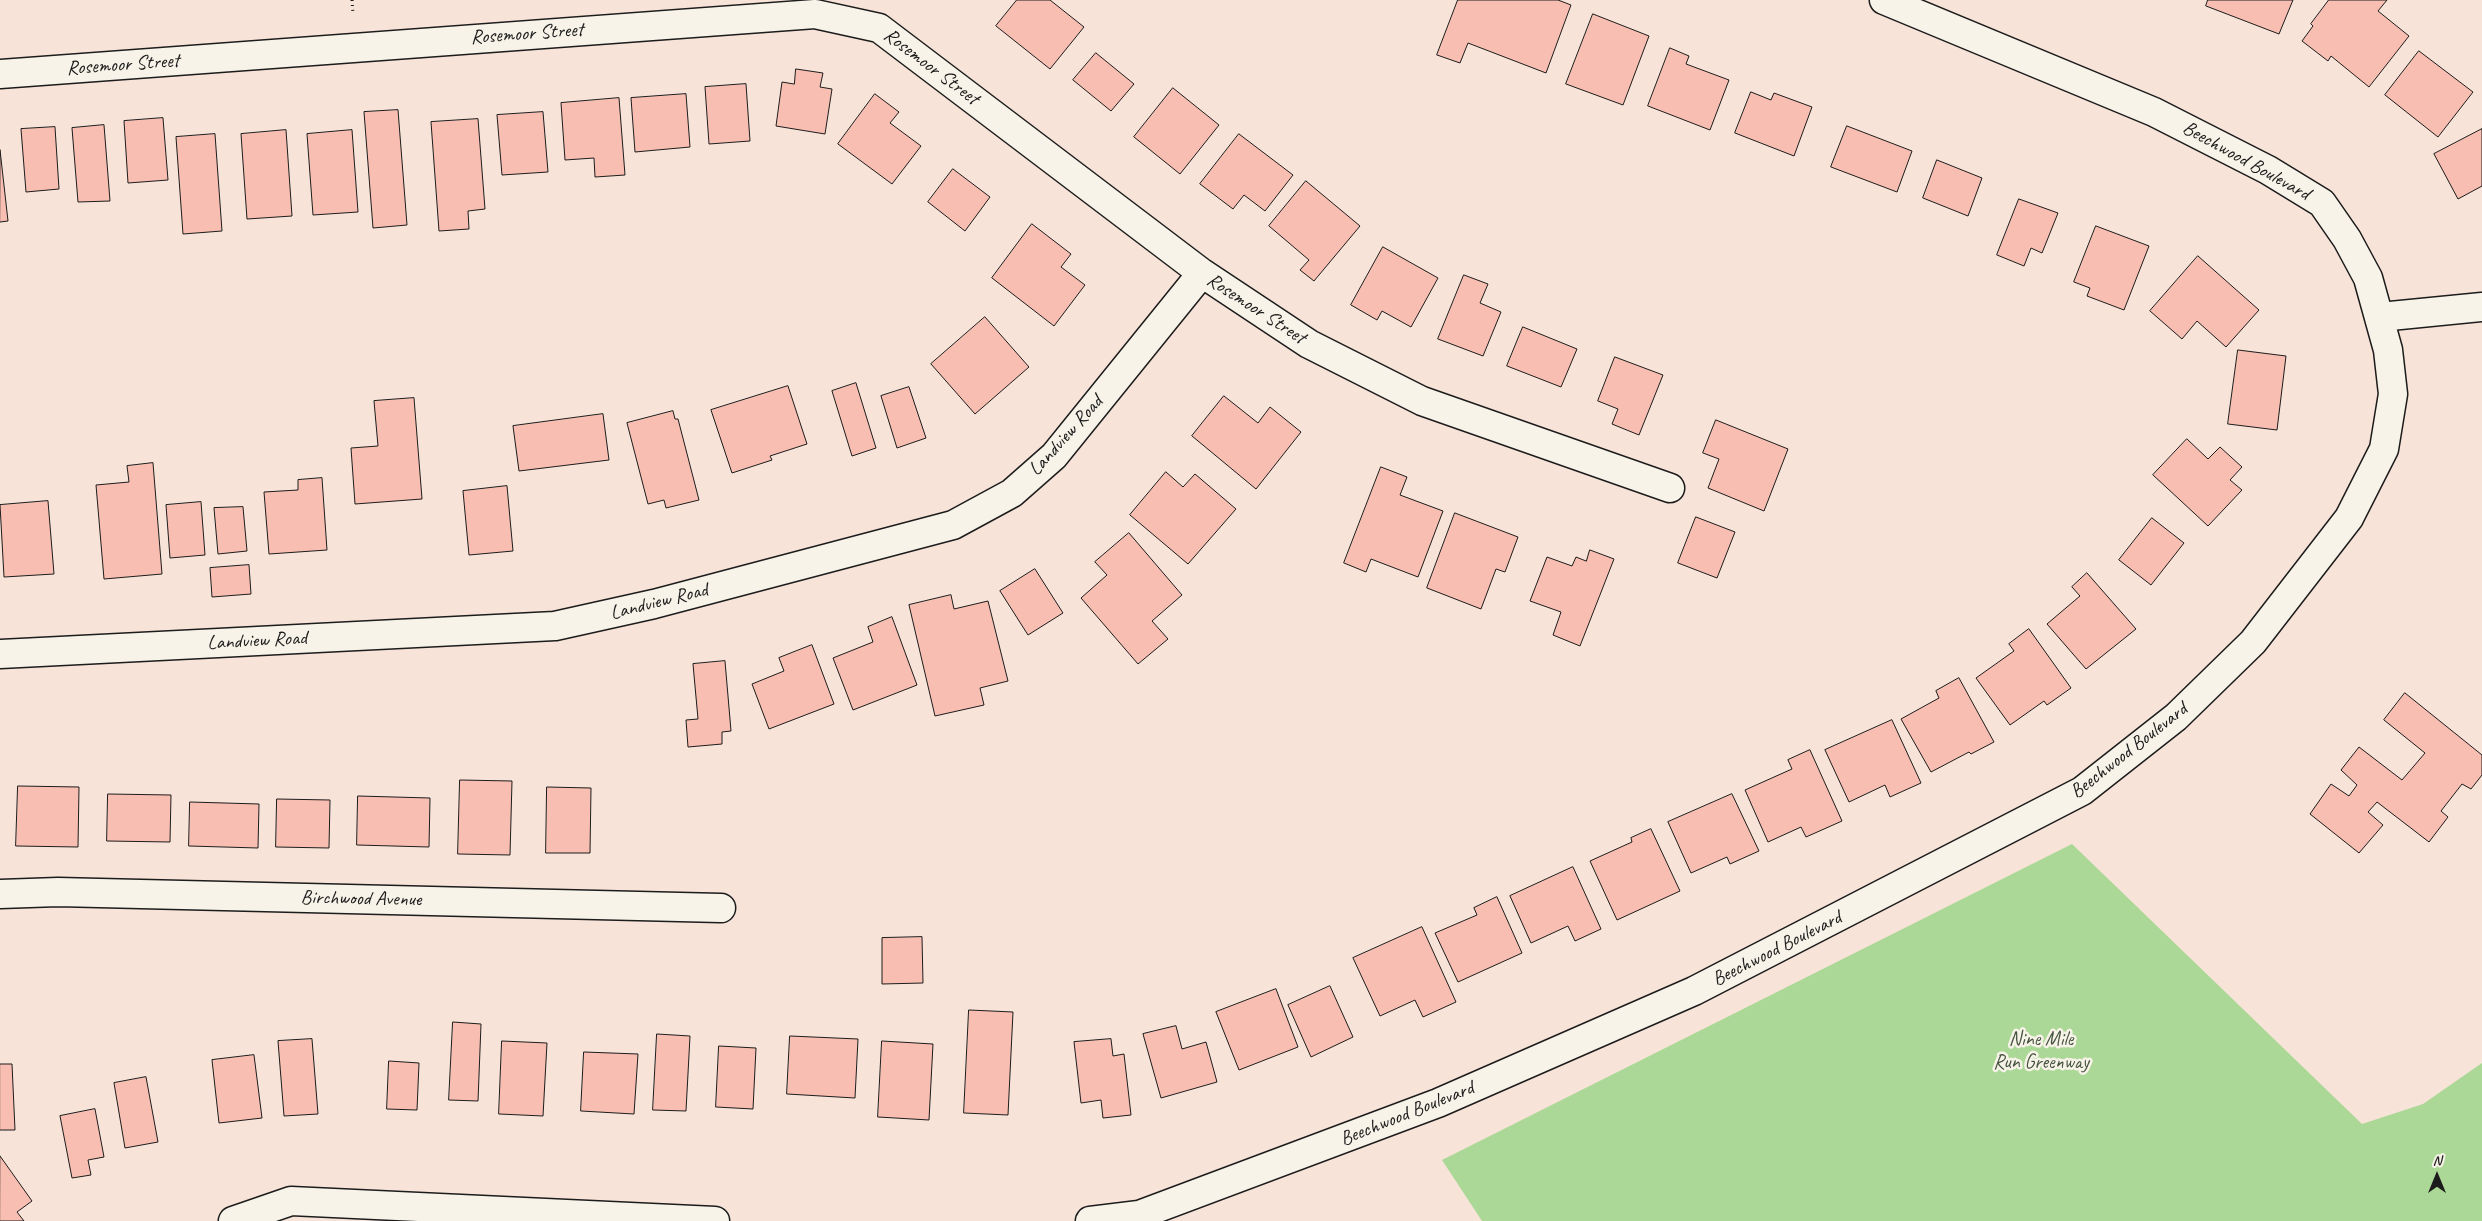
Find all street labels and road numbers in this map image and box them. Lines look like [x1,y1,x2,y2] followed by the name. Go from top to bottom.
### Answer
[470,18,584,50] street label: Rosemoor Street
[879,23,983,111] street label: Rosemoor Street
[66,49,180,81] street label: Rosemoor Street
[2178,116,2314,206] street label: Beechwood Boulevard
[1202,268,1310,350] street label: Rosemoor Street
[1024,391,1108,481] street label: Landview Road
[608,578,710,626] street label: Landview Road
[207,626,307,656] street label: Landview Road
[2066,698,2192,804] street label: Beechwood Boulevard
[300,886,422,912] street label: Birchwood Avenue
[1708,906,1846,992] street label: Beechwood Boulevard
[1337,1076,1477,1152] street label: Beechwood Boulevard

